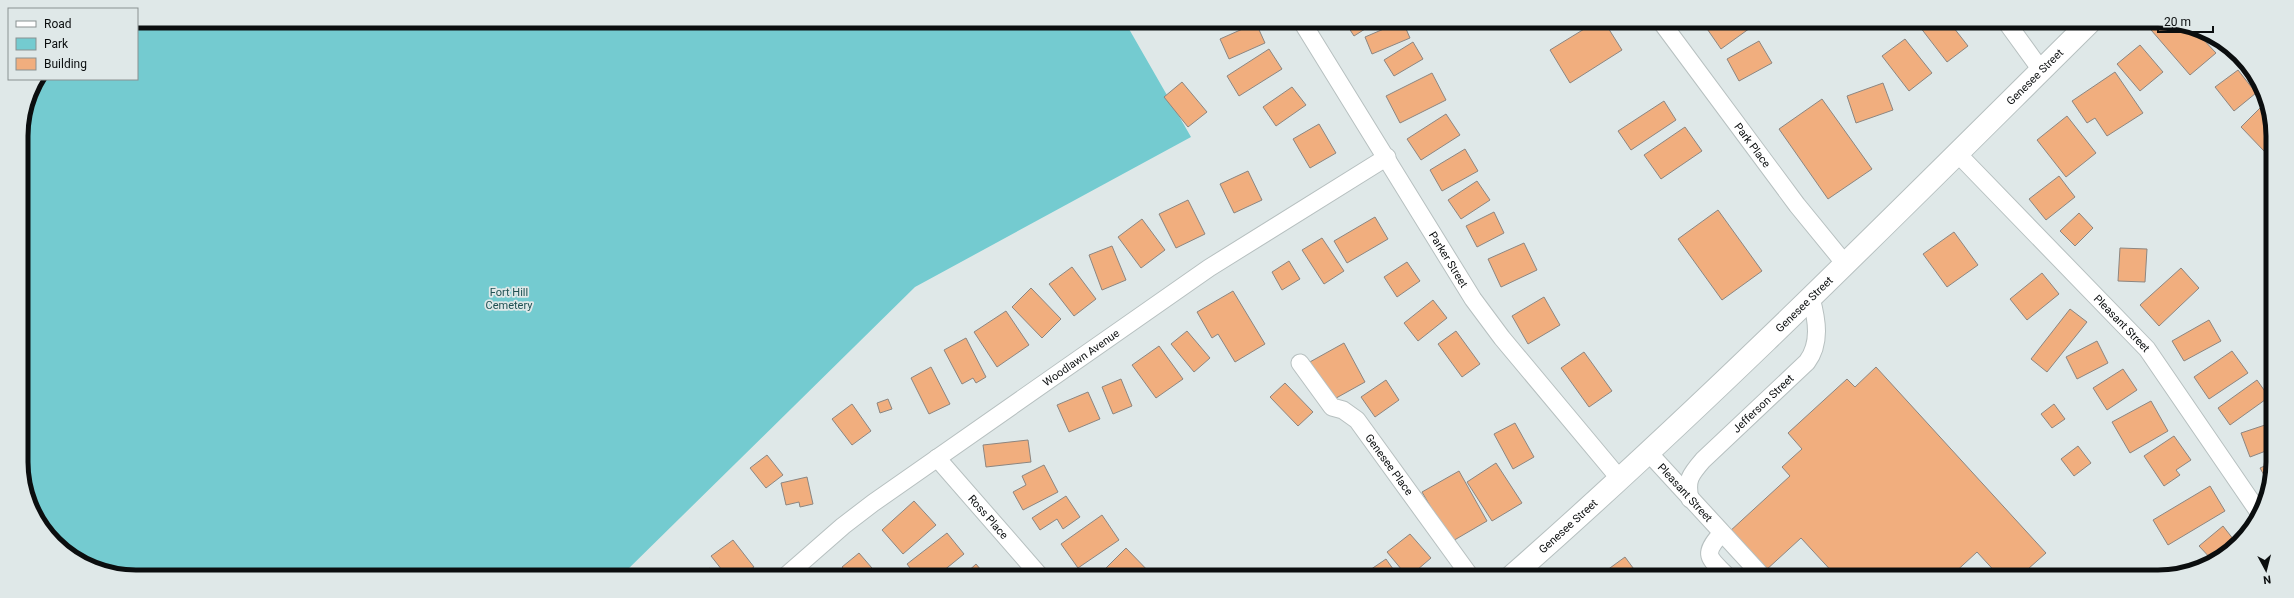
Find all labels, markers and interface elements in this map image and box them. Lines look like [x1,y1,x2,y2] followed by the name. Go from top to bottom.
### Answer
[8,8,138,80] legend
[2158,8,2213,34] scale bar
[2164,15,2191,29] text: 20 m
[44,17,72,31] text: Road
[44,37,69,51] text: Park
[2004,46,2066,108] street label: Genesee Street
[44,57,87,71] text: Building
[1731,121,1773,170] street label: Park Place
[1426,229,1471,290] street label: Parker Street
[1773,274,1836,335] street label: Genesee Street
[486,286,533,312] park label: Fort Hill Cemetery
[2091,292,2153,355] street label: Pleasant Street
[1041,327,1122,389] street label: Woodlawn Avenue
[1730,372,1797,436] street label: Jefferson Street
[1362,432,1416,498] street label: Genesee Place
[1655,461,1715,525] street label: Pleasant Street
[965,492,1011,542] street label: Ross Place
[1536,496,1601,556] street label: Genesee Street
[2246,550,2286,590] north arrow
[2262,573,2272,586] text: N

